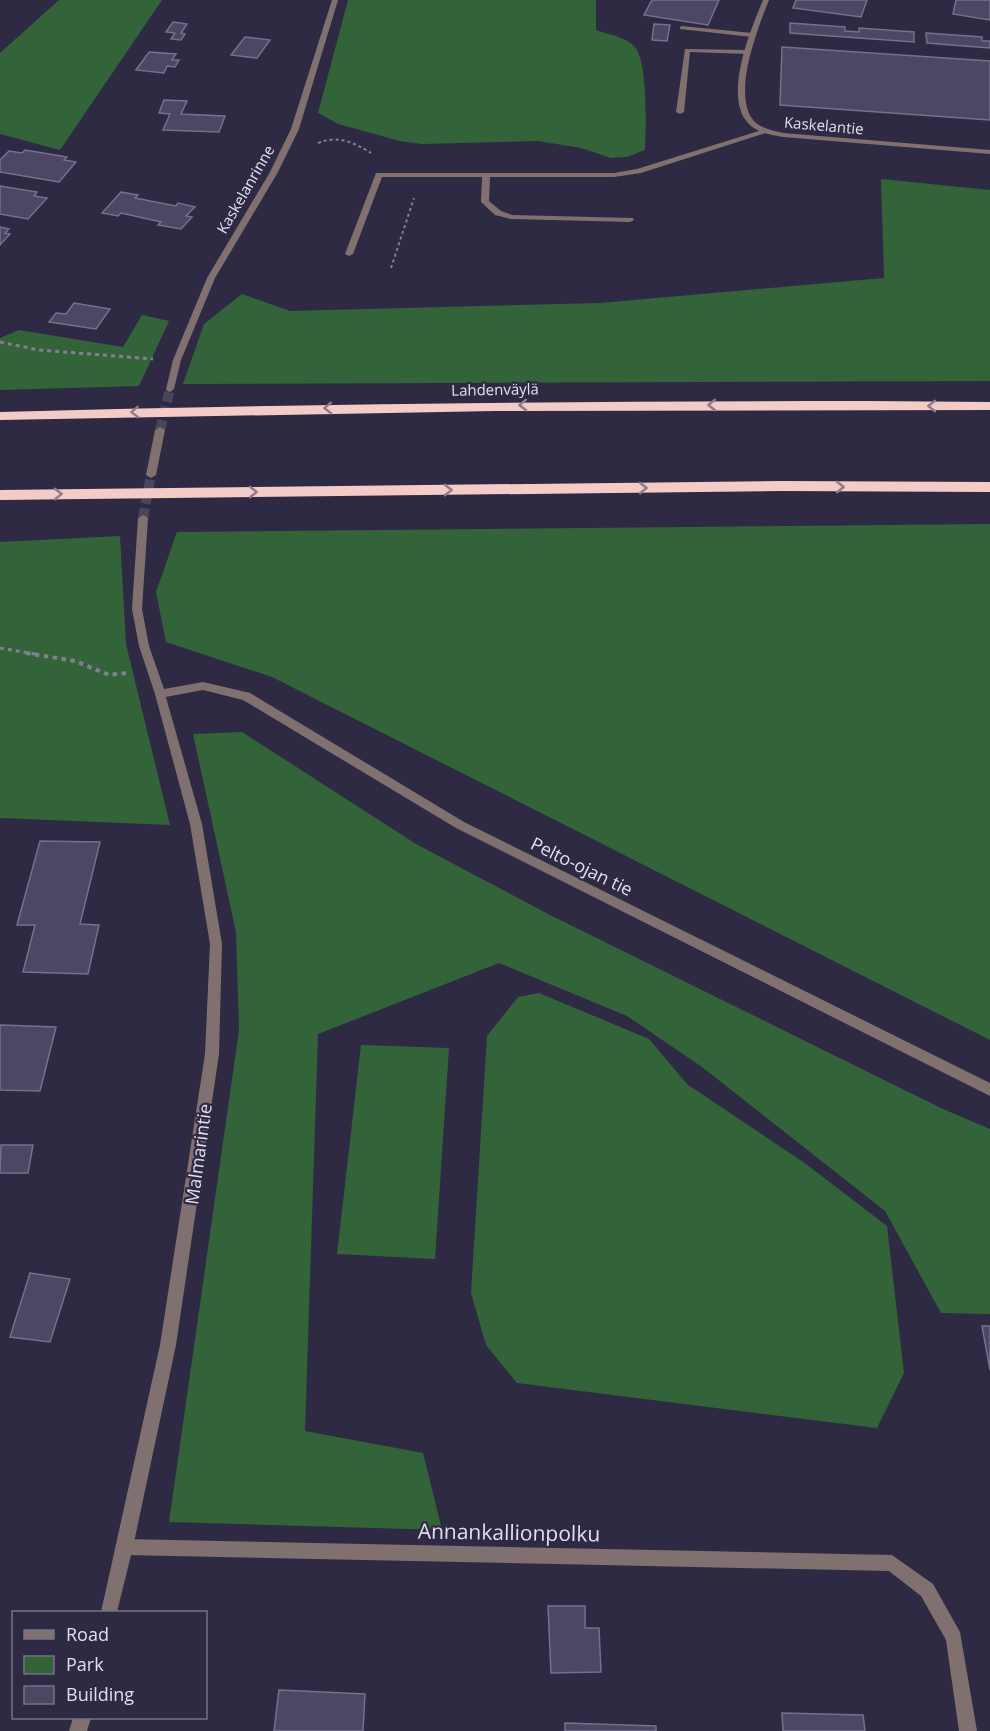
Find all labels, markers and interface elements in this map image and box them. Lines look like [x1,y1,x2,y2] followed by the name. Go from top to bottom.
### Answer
[783,112,865,138] street label: Kaskelantie
[212,141,278,237] street label: Kaskelanrinne
[451,378,539,400] street label: Lahdenväylä
[518,399,527,411] one-way arrow
[708,399,717,411] one-way arrow
[927,400,936,412] one-way arrow
[323,402,332,414] one-way arrow
[131,406,140,418] one-way arrow
[835,481,844,493] one-way arrow
[639,482,648,494] one-way arrow
[444,484,453,496] one-way arrow
[249,486,258,498] one-way arrow
[54,488,63,500] one-way arrow
[527,831,637,901] street label: Pelto-ojan tie
[179,1102,217,1206] street label: Malmarintie
[418,1516,600,1548] street label: Annankallionpolku
[12,1611,207,1719] legend
[66,1622,109,1646] text: Road
[66,1652,104,1676] text: Park
[66,1682,134,1706] text: Building

